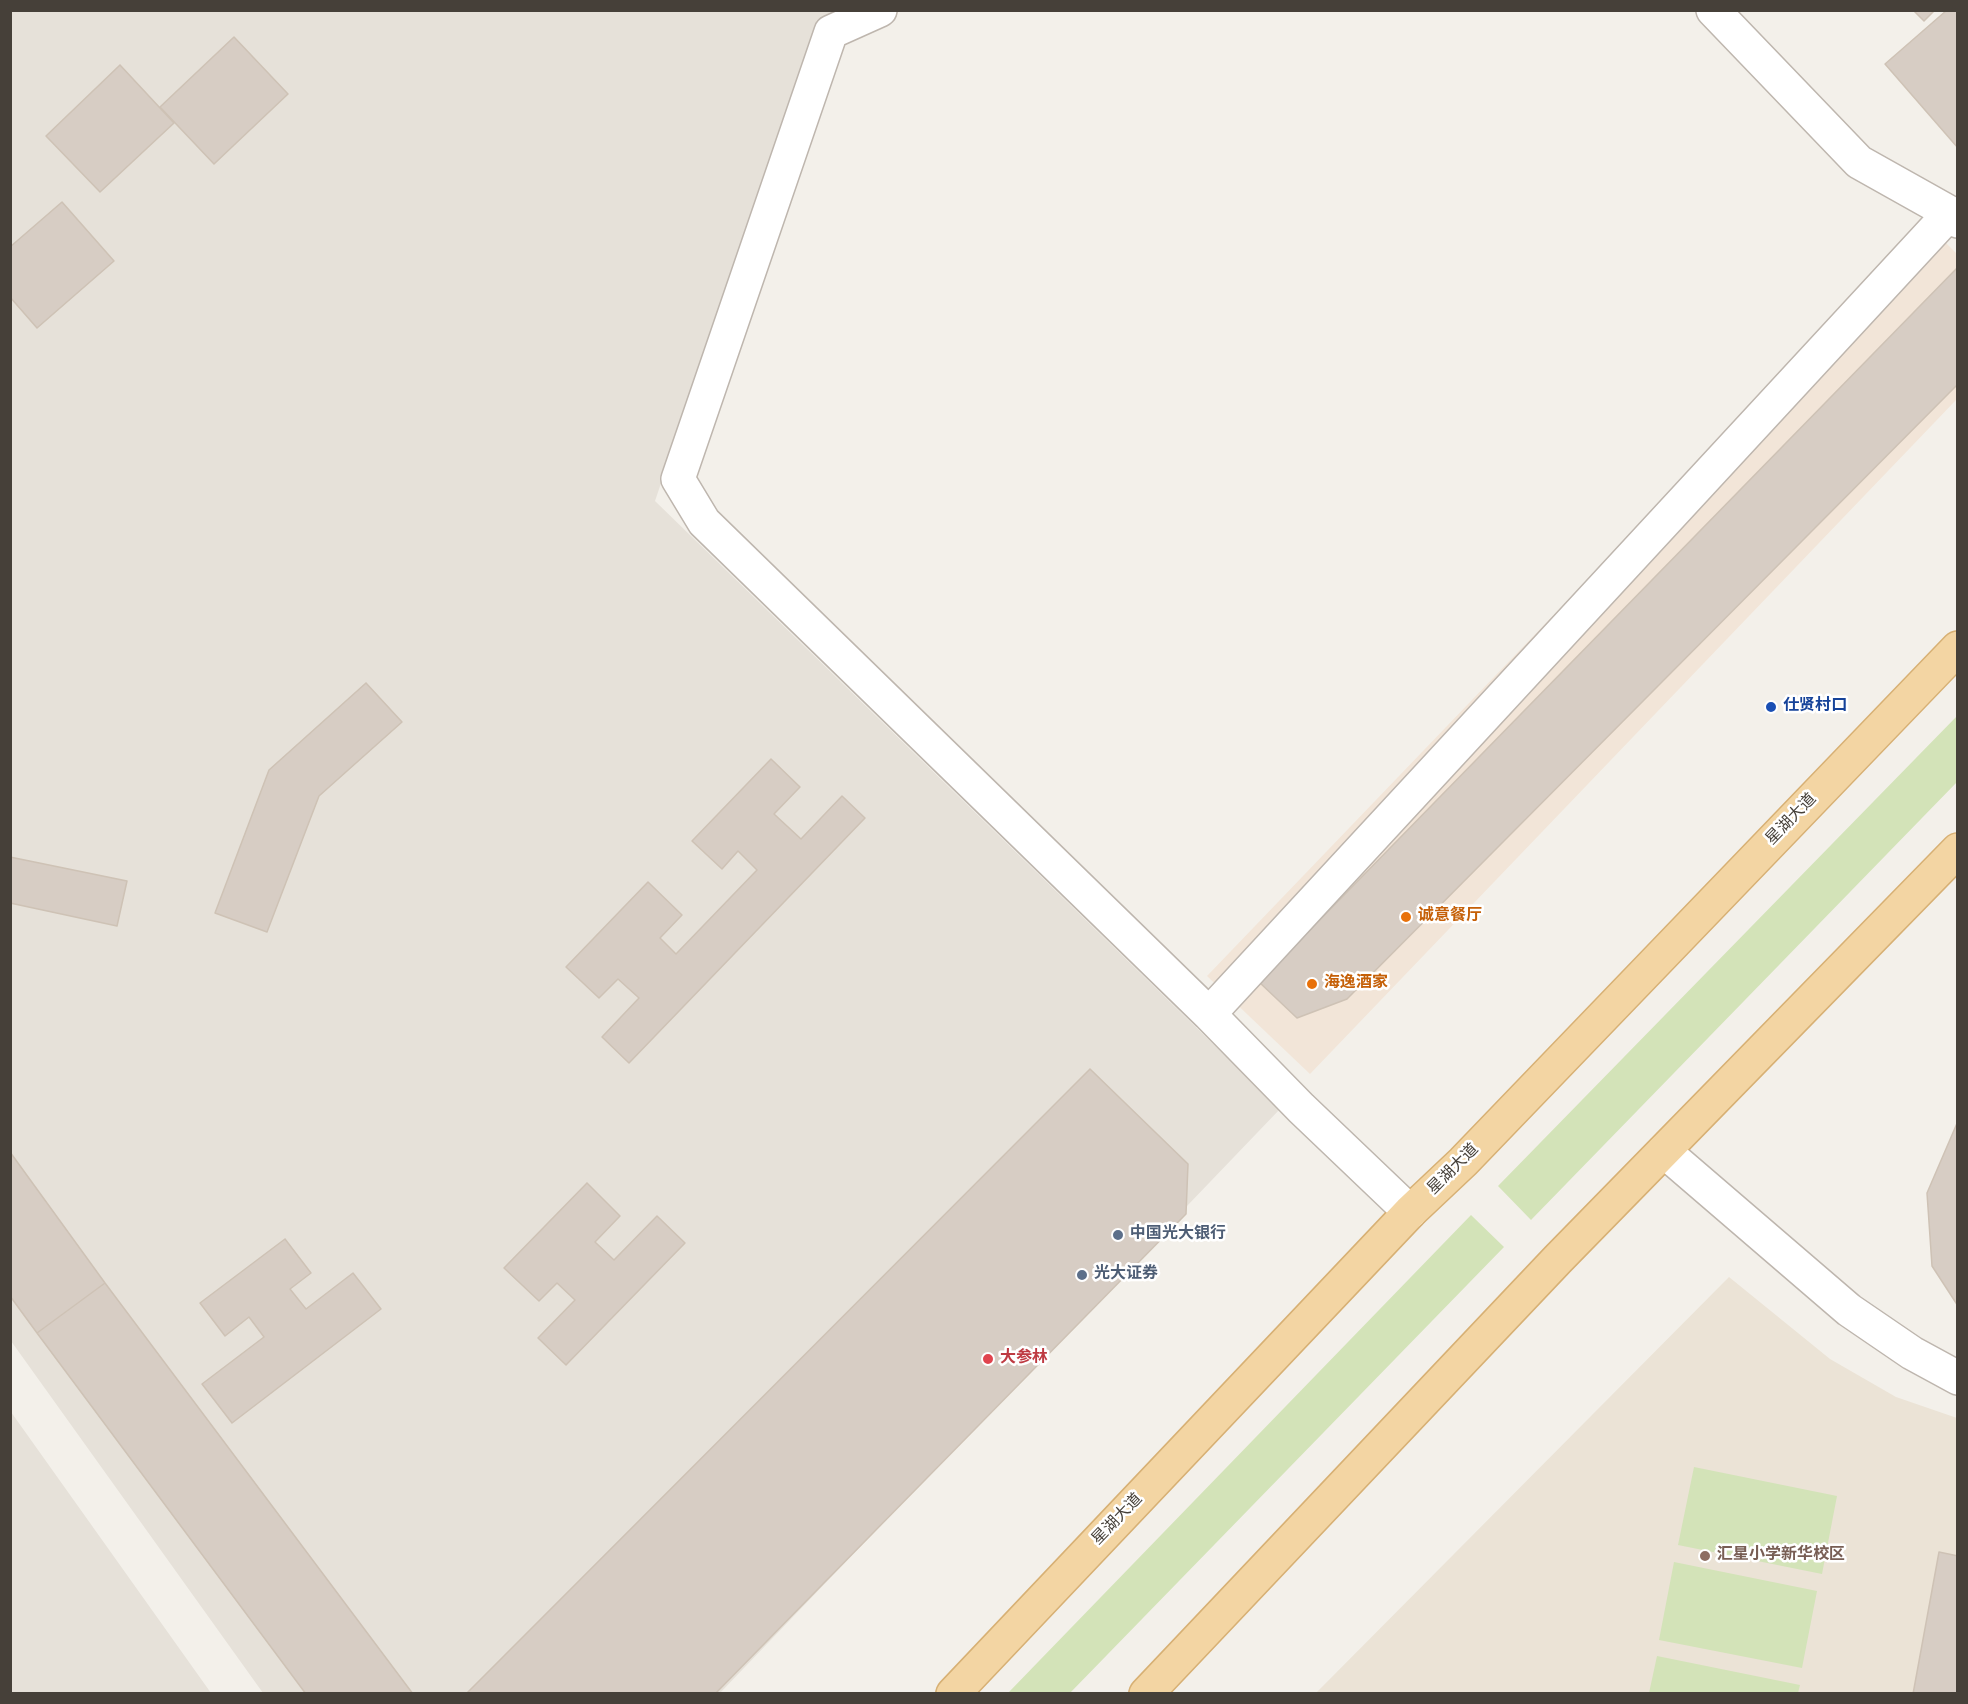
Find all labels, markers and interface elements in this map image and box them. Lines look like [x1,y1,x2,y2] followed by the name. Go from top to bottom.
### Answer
[1783,697,1847,717] place label: 仕贤村口
[1764,700,1778,714] marker: 仕贤村口
[1763,790,1821,850] street label: 星湖大道
[1418,907,1482,927] place label: 诚意餐厅
[1399,910,1413,924] marker: 诚意餐厅
[1324,974,1388,994] place label: 海逸酒家
[1305,977,1319,991] marker: 海逸酒家
[1425,1141,1483,1199] street label: 星湖大道
[1130,1225,1226,1245] place label: 中国光大银行
[1111,1228,1125,1242] marker: 中国光大银行
[1094,1265,1158,1285] place label: 光大证券
[1075,1268,1089,1282] marker: 光大证券
[1000,1349,1048,1369] place label: 大参林
[981,1352,995,1366] marker: 大参林
[1089,1490,1147,1550] street label: 星湖大道
[1717,1546,1845,1566] place label: 汇星小学新华校区
[1698,1549,1712,1563] marker: 汇星小学新华校区

